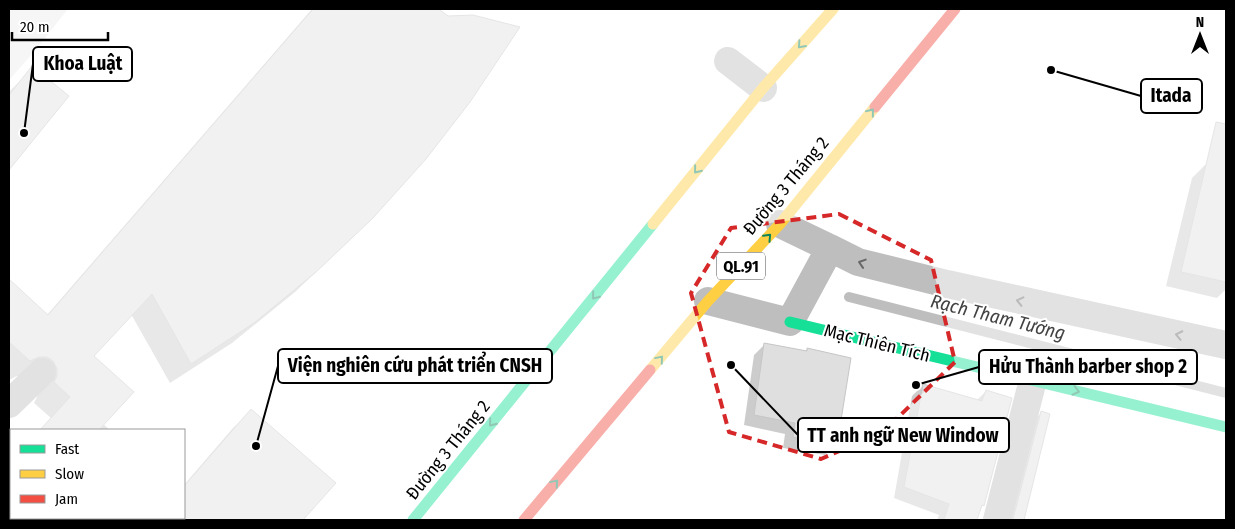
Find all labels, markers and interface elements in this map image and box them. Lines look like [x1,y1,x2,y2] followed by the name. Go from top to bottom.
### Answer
[12,10,109,42] scale bar
[1175,10,1225,60] north arrow
[1196,14,1204,31] text: N
[20,18,50,36] text: 20 m
[798,40,807,49] one-way arrow
[33,47,132,81] callout: Khoa Luật
[44,52,123,75] text: Khoa Luật
[1141,79,1202,113] callout: Itada
[1151,84,1191,107] text: Itada
[865,109,873,118] one-way arrow
[739,132,833,240] street label: Đường 3 Tháng 2
[694,164,702,173] one-way arrow
[762,234,771,243] one-way arrow
[717,252,765,280] road number: QL.91
[858,258,867,268] one-way arrow
[928,289,1068,345] water label: Rạch Tham Tướng
[592,290,600,299] one-way arrow
[1015,296,1024,307] one-way arrow
[822,319,932,367] street label: Mạc Thiên Tích
[1174,331,1183,341] one-way arrow
[278,349,552,383] callout: Viện nghiên cứu phát triển CNSH
[979,350,1197,384] callout: Hửu Thành barber shop 2
[287,351,542,377] text: Viện nghiên cứu phát triển CNSH
[989,355,1187,378] text: Hửu Thành barber shop 2
[654,356,663,365] one-way arrow
[1071,385,1080,396] one-way arrow
[401,396,495,504] street label: Đường 3 Tháng 2
[489,417,498,426] one-way arrow
[798,418,1009,452] callout: TT anh ngữ New Window
[807,424,999,447] text: TT anh ngữ New Window
[10,429,185,519] legend
[55,440,79,458] text: Fast
[55,465,84,483] text: Slow
[549,480,558,489] one-way arrow
[55,490,78,508] text: Jam

